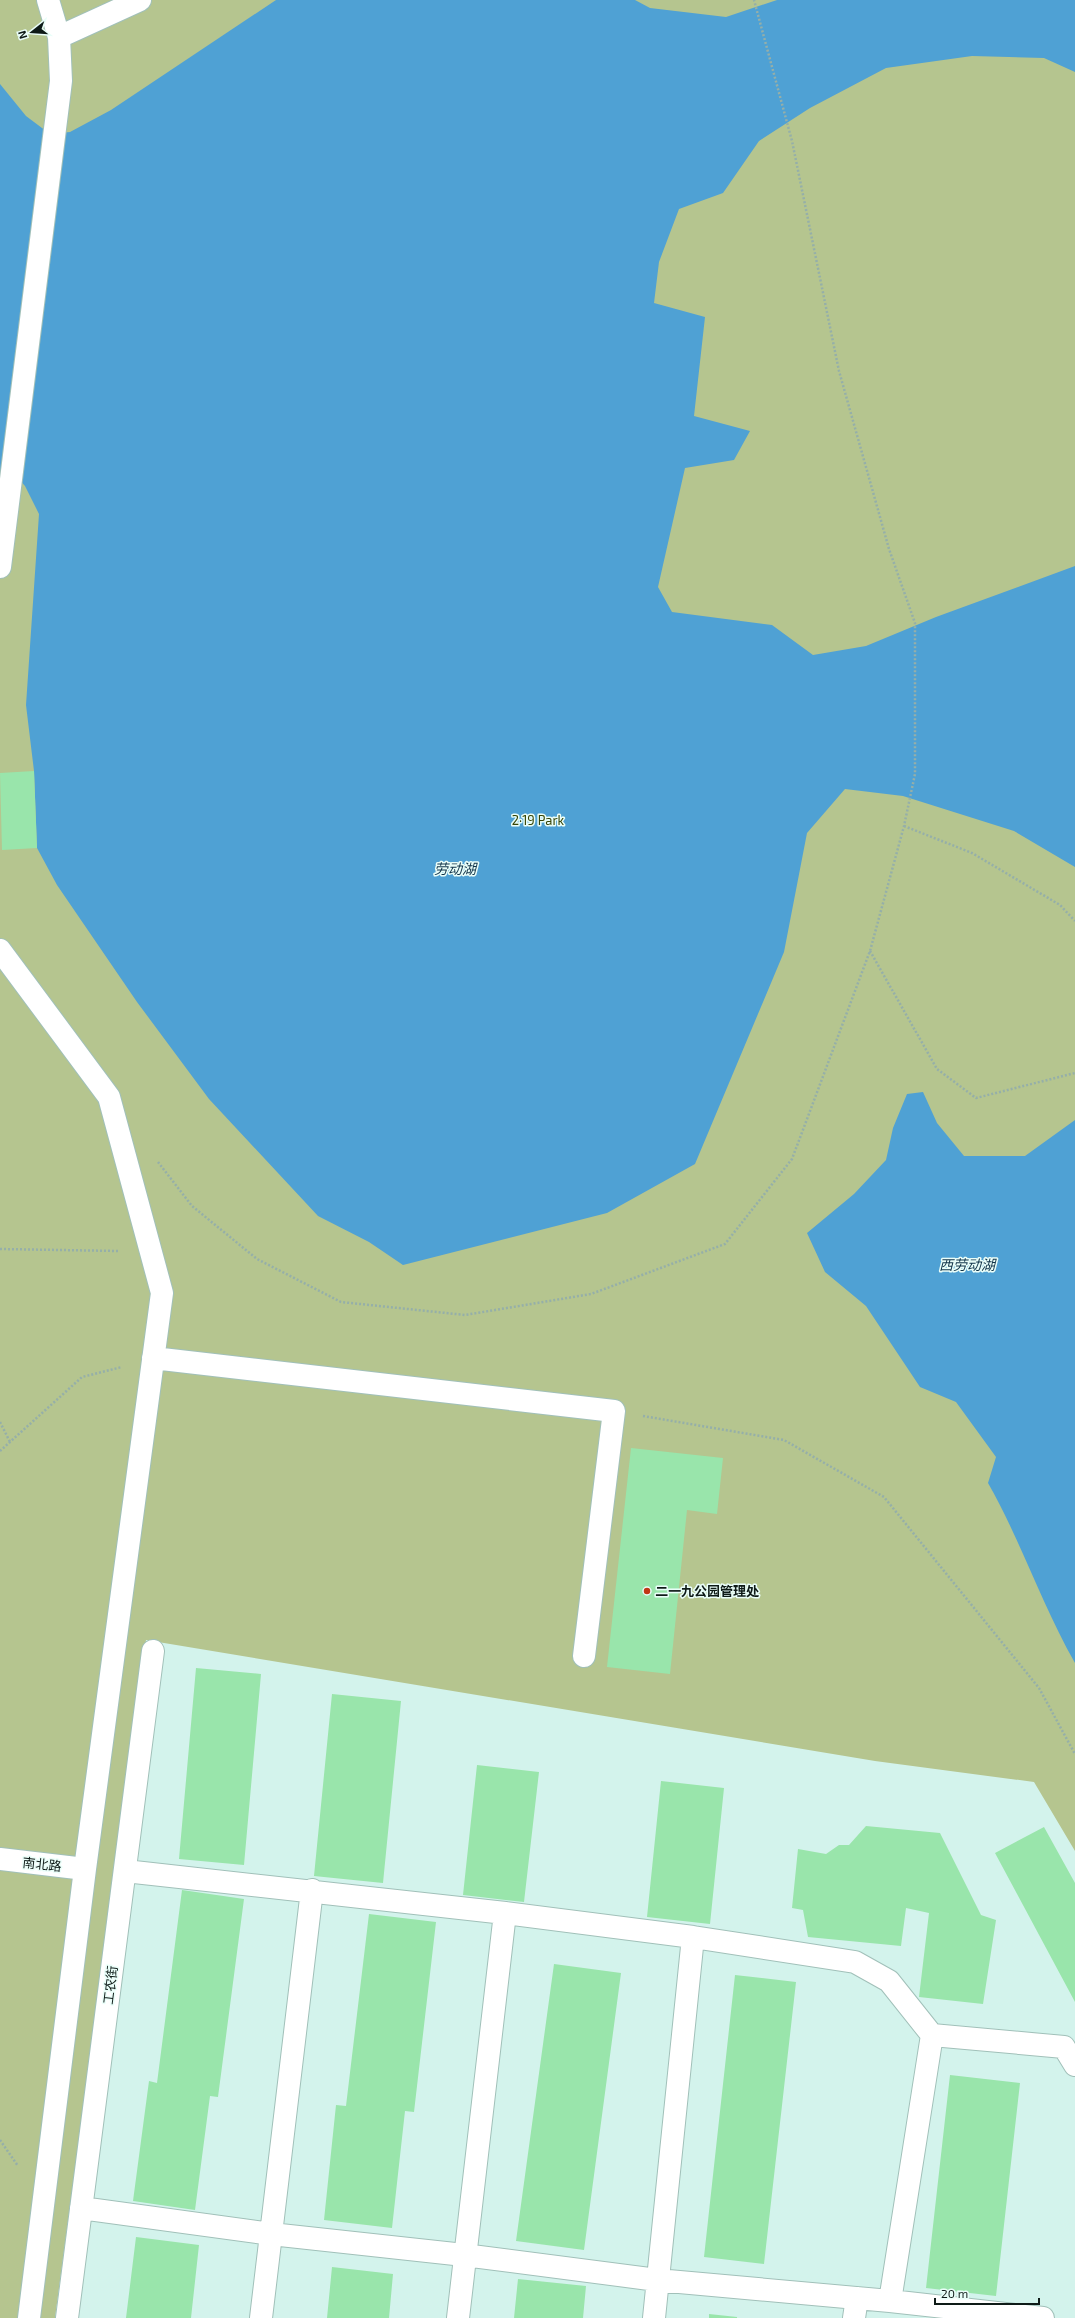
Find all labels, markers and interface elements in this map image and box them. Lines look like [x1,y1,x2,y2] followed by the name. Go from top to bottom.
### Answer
[12,12,52,52] north arrow
[15,29,29,41] text: N
[512,812,565,828] park label: 2·19 Park
[434,860,478,877] water label: 劳动湖
[939,1256,997,1273] water label: 西劳动湖
[655,1583,759,1599] place label: 二一九公园管理处
[642,1586,652,1596] marker: 二一九公园管理处
[22,1854,62,1874] street label: 南北路
[100,1965,120,2005] street label: 工农街
[935,2280,1039,2306] scale bar
[941,2286,968,2300] text: 20 m

